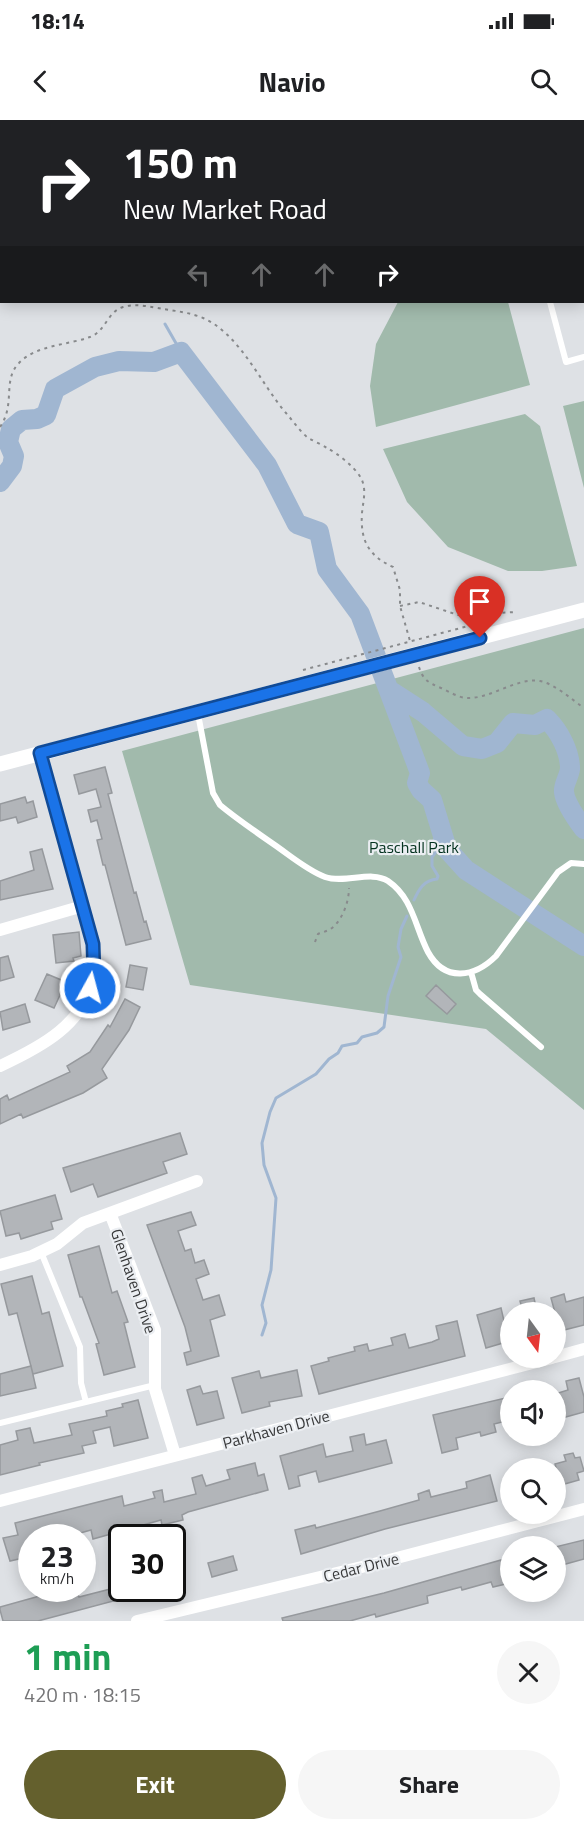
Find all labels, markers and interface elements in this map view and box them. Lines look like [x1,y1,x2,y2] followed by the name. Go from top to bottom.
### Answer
[30,4,85,38] text: 18:14
[258,61,326,102] text: Navio
[24,65,57,98] icon: back
[527,65,560,98] icon: search
[123,130,238,194] text: 150 m
[24,144,102,222] icon: right
[123,188,327,229] text: New Market Road
[182,258,215,291] icon: left
[245,258,278,291] icon: ahead
[308,258,341,291] icon: ahead
[371,258,404,291] icon: right
[454,576,505,638] pin
[463,585,496,618] icon: arrive
[369,835,459,859] park label: Paschall Park
[58,956,122,1020] position arrow
[105,1225,163,1337] street label: Glenhaven Drive
[500,1302,566,1368] north arrow
[500,1302,566,1602] map controls
[500,1380,566,1446] button: sound
[220,1403,332,1455] street label: Parkhaven Drive
[500,1458,566,1524] button: search
[108,1524,186,1602] speed limit sign: 30
[40,1533,74,1579] text: 23
[500,1536,566,1602] button: layers
[321,1546,401,1588] street label: Cedar Drive
[40,1567,74,1590] text: km/h
[24,1629,111,1684] text: 1 min
[497,1641,560,1704] button: close
[24,1679,141,1710] text: 420 m · 18:15
[24,1750,286,1819] button: Exit
[298,1750,560,1819] button: Share

